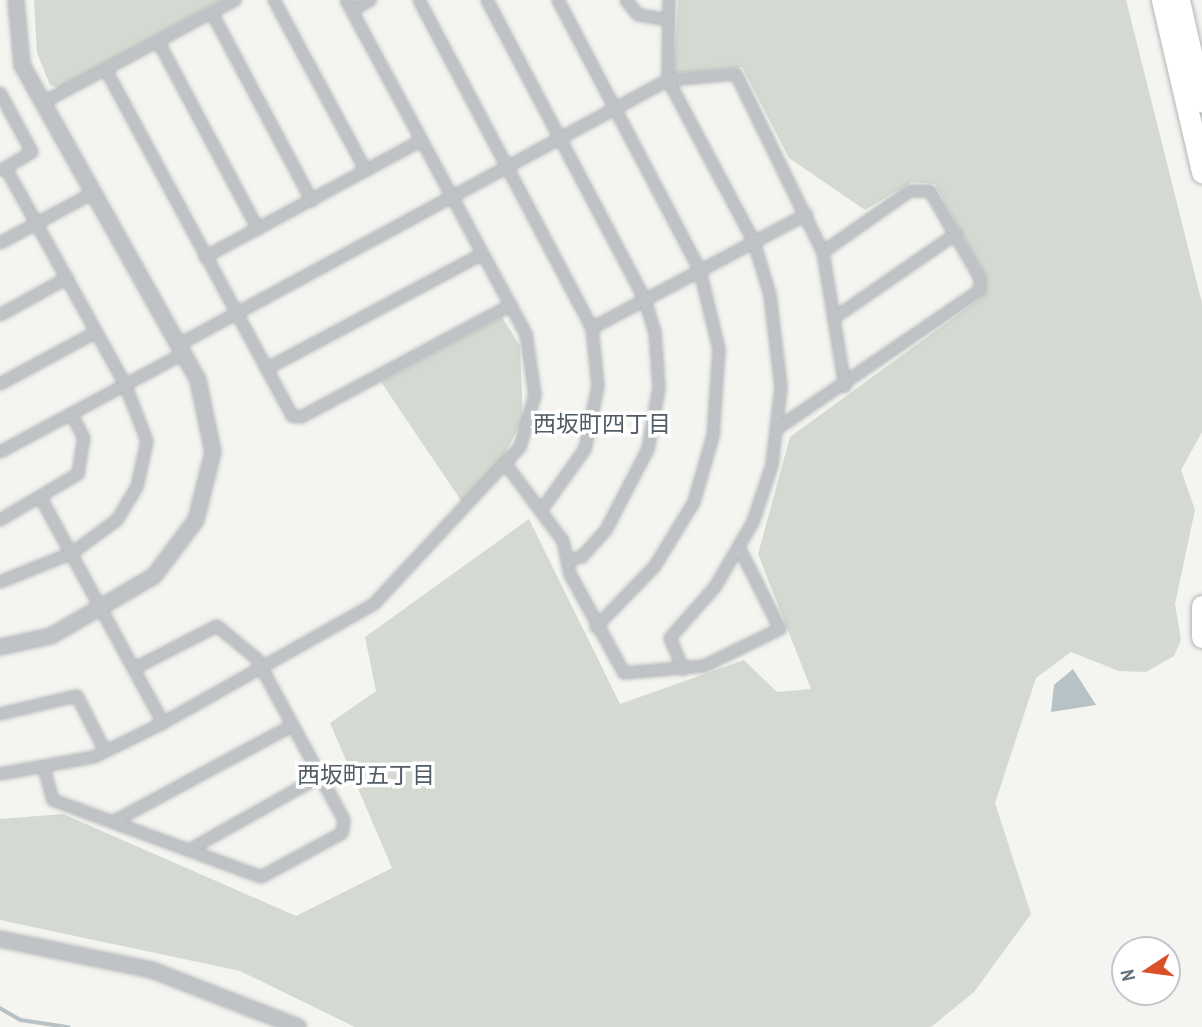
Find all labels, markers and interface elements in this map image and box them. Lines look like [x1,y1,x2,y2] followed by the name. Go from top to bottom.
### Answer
[533,410,671,438] district label: 西坂町四丁目
[297,761,435,789] district label: 西坂町五丁目
[1111,936,1181,1006] north arrow
[1114,967,1141,984] text: N

